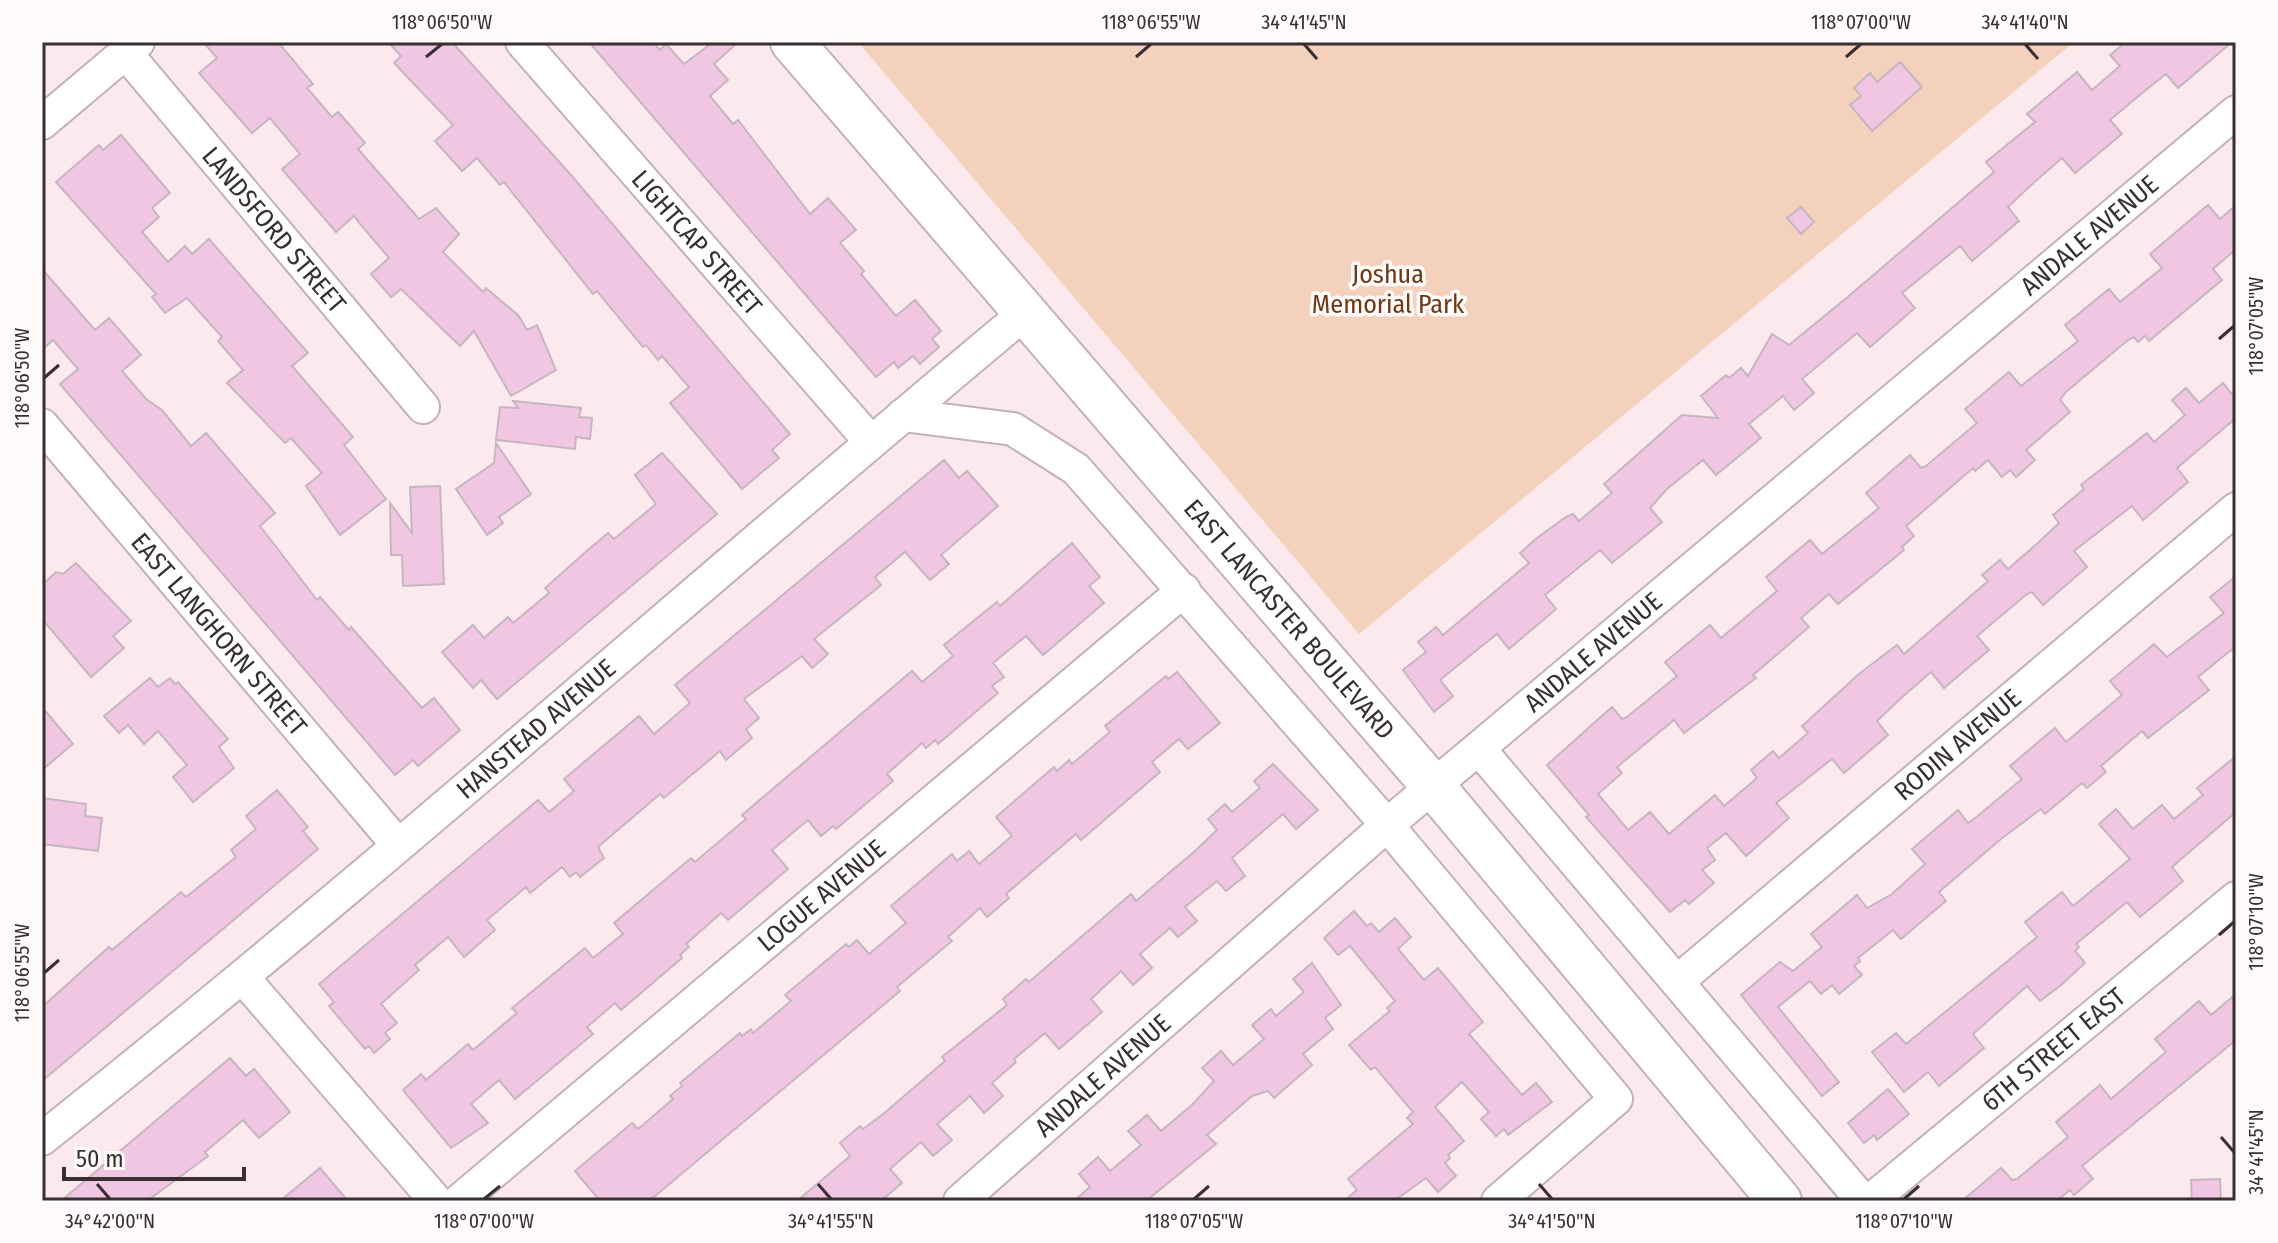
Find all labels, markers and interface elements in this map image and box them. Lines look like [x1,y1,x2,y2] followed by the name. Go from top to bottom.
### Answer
[392,10,492,34] text: 118°06'50"W
[1102,10,1200,34] text: 118°06'55"W
[1261,10,1347,34] text: 34°41'45"N
[1811,10,1911,34] text: 118°07'00"W
[1981,10,2069,34] text: 34°41'40"N
[195,141,352,319] street label: LANDSFORD STREET
[625,164,768,321] street label: LIGHTCAP STREET
[2015,169,2165,302] street label: ANDALE AVENUE
[1312,259,1465,320] park label: Joshua Memorial Park
[2244,277,2268,375] text: 118°07'05"W
[10,328,34,428] text: 118°06'50"W
[1177,493,1401,746] street label: EAST LANCASTER BOULEVARD
[124,527,313,742] street label: EAST LANGHORN STREET
[1518,586,1668,719] street label: ANDALE AVENUE
[451,653,622,806] street label: HANSTEAD AVENUE
[1888,683,2027,807] street label: RODIN AVENUE
[752,833,892,958] street label: LOGUE AVENUE
[2244,873,2268,971] text: 118°07'10"W
[10,924,34,1022] text: 118°06'55"W
[1976,981,2132,1118] street label: 6TH STREET EAST
[1029,1008,1177,1144] street label: ANDALE AVENUE
[2244,1109,2268,1195] text: 34°41'45"N
[64,1131,244,1181] scale bar
[76,1145,124,1173] text: 50 m
[65,1209,155,1233] text: 34°42'00"N
[434,1209,534,1233] text: 118°07'00"W
[788,1209,874,1233] text: 34°41'55"N
[1145,1209,1243,1233] text: 118°07'05"W
[1508,1209,1596,1233] text: 34°41'50"N
[1855,1209,1953,1233] text: 118°07'10"W

